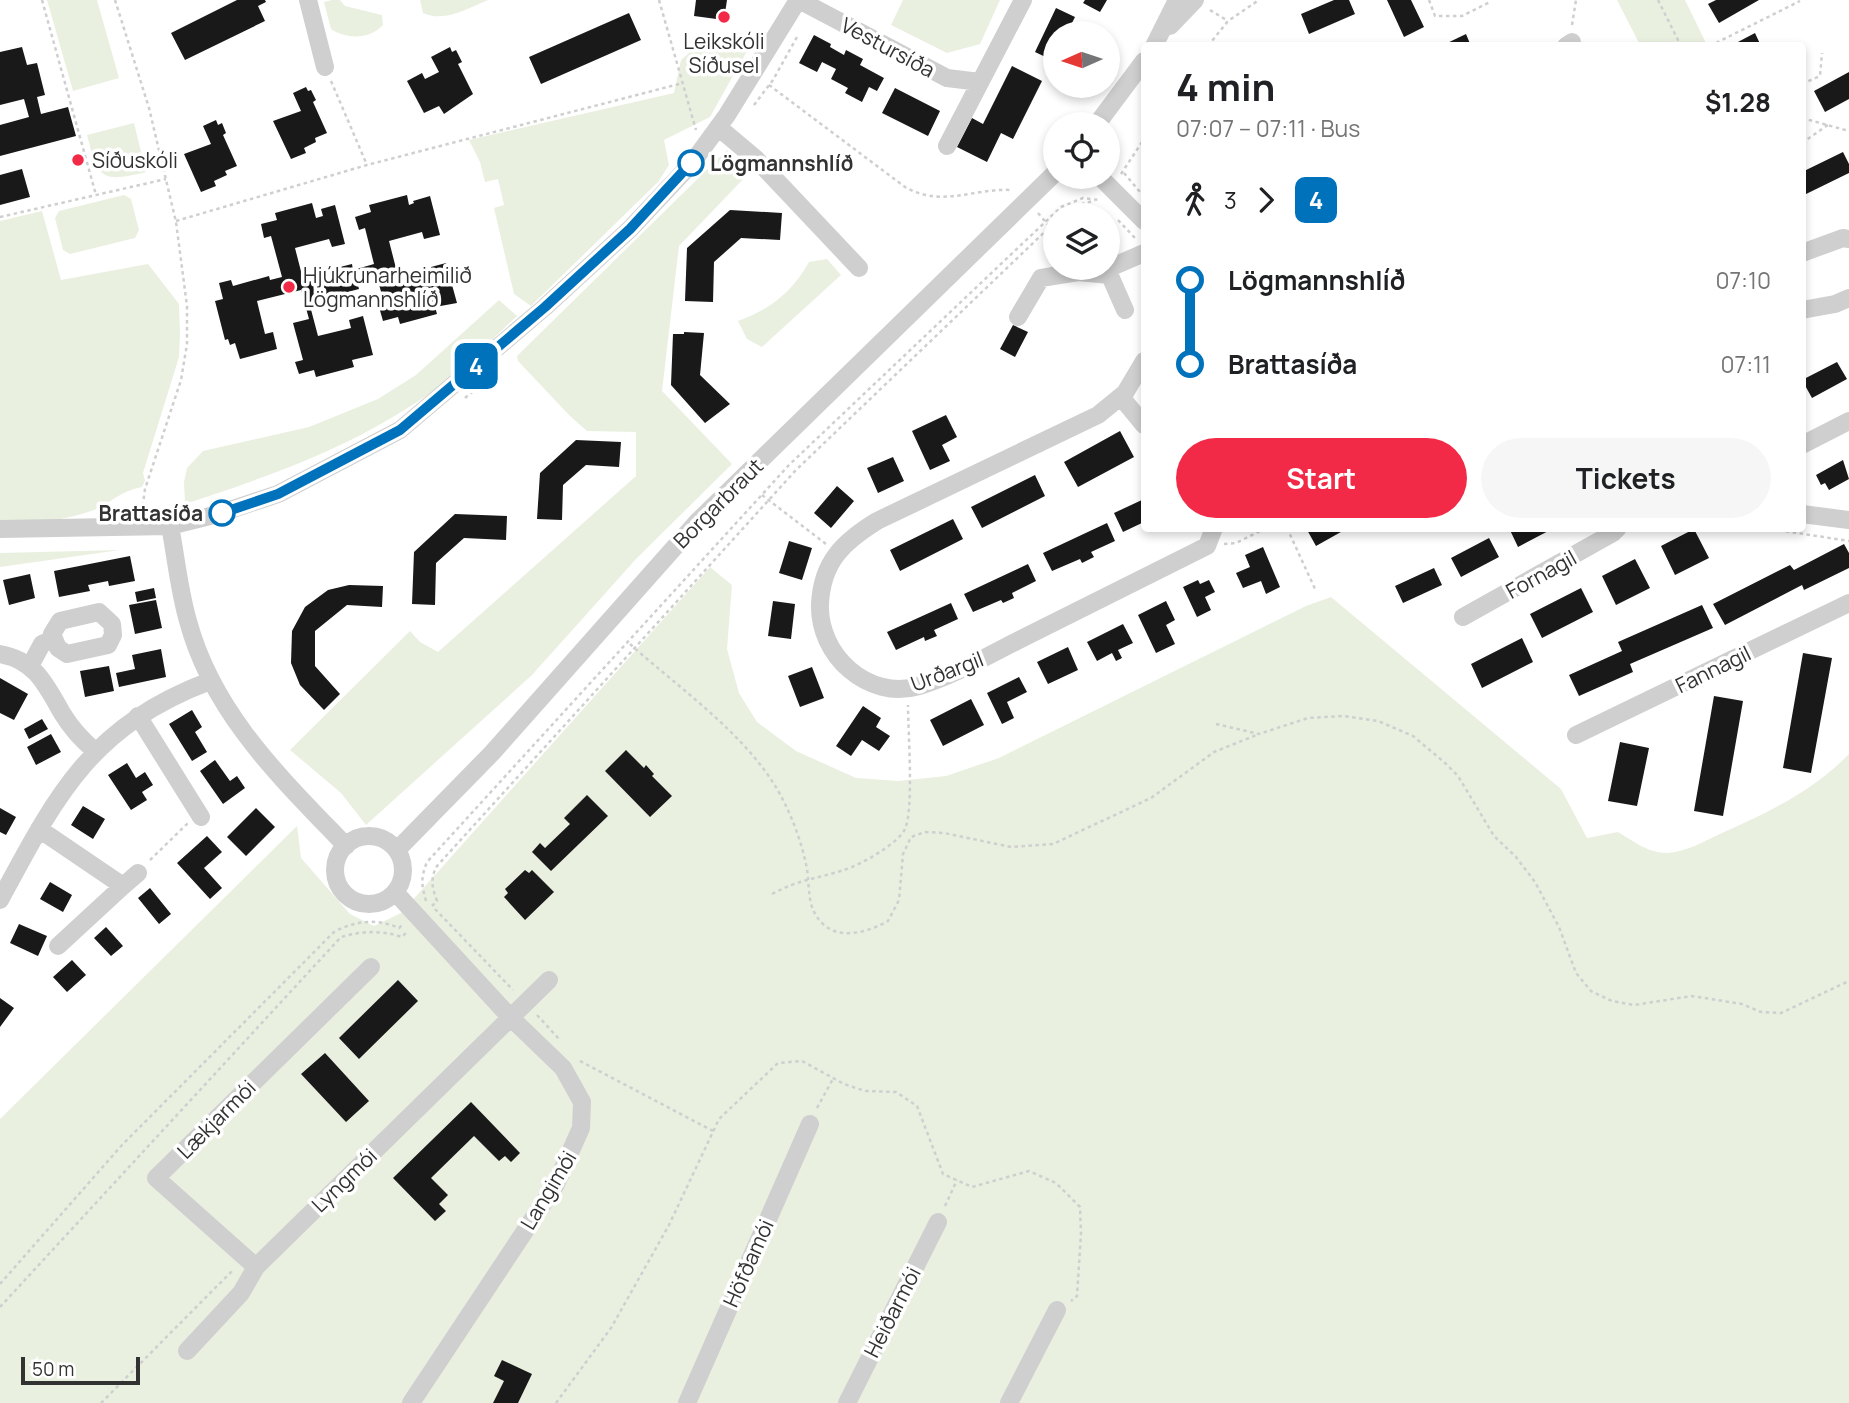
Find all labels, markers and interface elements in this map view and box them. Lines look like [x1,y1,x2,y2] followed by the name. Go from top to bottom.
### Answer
[716,9,732,25] marker: Leikskóli Síðusel
[836,11,940,83] street label: Vestursíða
[1043,21,1120,98] north arrow
[1043,21,1120,280] map controls
[683,27,765,79] place label: Leikskóli Síðusel
[1176,60,1275,112] text: 4 min
[1705,84,1771,120] text: $1.28
[1043,112,1120,189] button: locate
[1176,112,1360,144] text: 07:07 – 07:11 · Bus
[92,146,178,174] place label: Síðuskóli
[710,149,853,177] place label: Lögmannshlíð
[678,150,704,176] marker: Lögmannshlíð
[70,152,86,168] marker: Síðuskóli
[1176,181,1214,219] icon: walk
[1247,181,1285,219] icon: forward
[1309,183,1323,216] text: 4
[1224,184,1237,216] text: 3
[1043,203,1120,280] button: layers
[303,261,472,313] place label: Hjúkrunarheimilið Lögmannshlíð
[1228,262,1405,298] text: Lögmannshlíð
[1716,264,1771,296] text: 07:10
[281,279,297,295] marker: Hjúkrunarheimilið Lögmannshlíð
[453,343,499,389] line badge: 4
[1228,346,1357,382] text: Brattasíða
[1721,348,1771,380] text: 07:11
[469,349,483,382] text: 4
[1176,438,1467,518] button: Start
[1481,438,1771,518] button: Tickets
[667,452,769,554] street label: Borgarbraut
[99,499,203,527] place label: Brattasíða
[209,500,235,526] marker: Brattasíða
[1501,543,1581,605] street label: Fornagil
[1671,639,1755,699] street label: Fannagil
[907,644,987,698] street label: Urðargil
[171,1074,261,1164] street label: Lækjarmói
[305,1142,383,1218] street label: Lyngmói
[514,1145,582,1235] street label: Langimói
[716,1215,780,1311] street label: Höfðamói
[857,1262,927,1362] street label: Heiðarmói
[21,1354,140,1386] scale bar
[32,1356,74,1382] text: 50 m

